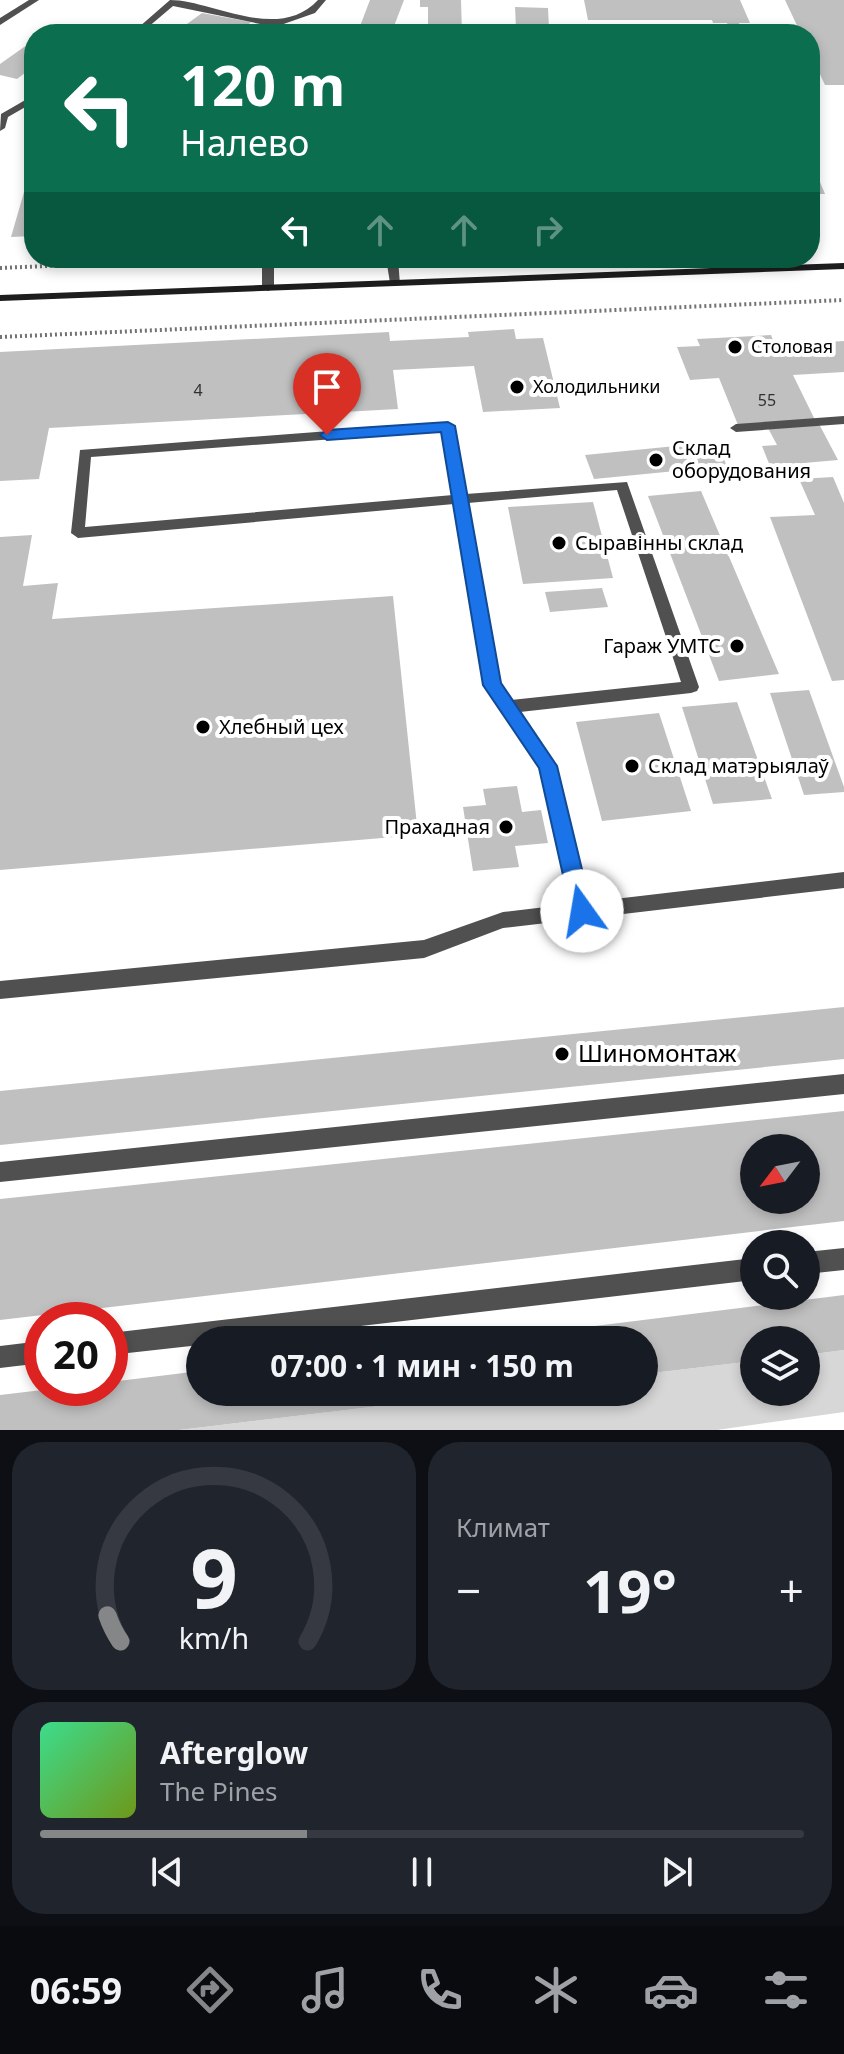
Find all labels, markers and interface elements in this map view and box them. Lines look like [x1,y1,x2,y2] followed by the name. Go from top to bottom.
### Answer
[180,46,345,122] text: 120 m
[48,56,152,160] icon: left
[180,118,309,167] text: Налево
[274,208,318,252] icon: left
[358,208,402,252] icon: ahead
[442,208,486,252] icon: ahead
[526,208,570,252] icon: right
[751,334,833,358] place label: Столовая
[726,338,744,356] marker: Столовая
[293,353,361,435] pin
[305,365,349,409] icon: arrive
[533,374,660,398] place label: Холодильники
[508,378,526,396] marker: Холодильники
[193,379,203,401] house number: 4
[758,389,776,411] house number: 55
[672,434,811,484] place label: Склад оборудования
[647,451,665,469] marker: Склад оборудования
[575,529,743,556] place label: Сыравінны склад
[550,534,568,552] marker: Сыравінны склад
[603,632,721,659] place label: Гараж УМТС
[728,637,746,655] marker: Гараж УМТС
[219,713,344,740] place label: Хлебный цех
[194,718,212,736] marker: Хлебный цех
[648,752,830,779] place label: Склад матэрыялаў
[623,757,641,775] marker: Склад матэрыялаў
[384,813,490,840] place label: Прахадная
[497,818,515,836] marker: Прахадная
[540,869,624,953] position arrow
[578,1036,737,1069] place label: Шиномонтаж
[553,1045,571,1063] marker: Шиномонтаж
[740,1134,820,1214] north arrow
[740,1134,820,1406] map controls
[740,1230,820,1310] button: search
[24,1302,128,1406] speed limit sign: 20
[740,1326,820,1406] button: layers
[270,1345,574,1386] text: 07:00 · 1 мин · 150 m
[456,1509,550,1545] text: Климат
[190,1519,238,1632] text: 9
[583,1549,677,1631] text: 19°
[456,1560,481,1620] text: −
[779,1560,804,1620] text: +
[179,1618,249,1657] text: km/h
[160,1732,308,1773] text: Afterglow
[160,1773,278,1809] text: The Pines
[145,1850,189,1894] icon: previous
[400,1850,444,1894] icon: pause
[655,1850,699,1894] icon: next
[182,1962,238,2018] icon: directions
[297,1962,353,2018] icon: music
[412,1962,468,2018] icon: phone
[528,1962,584,2018] icon: climate
[643,1962,699,2018] icon: car
[758,1962,814,2018] icon: filters
[30,1966,122,2015] text: 06:59

